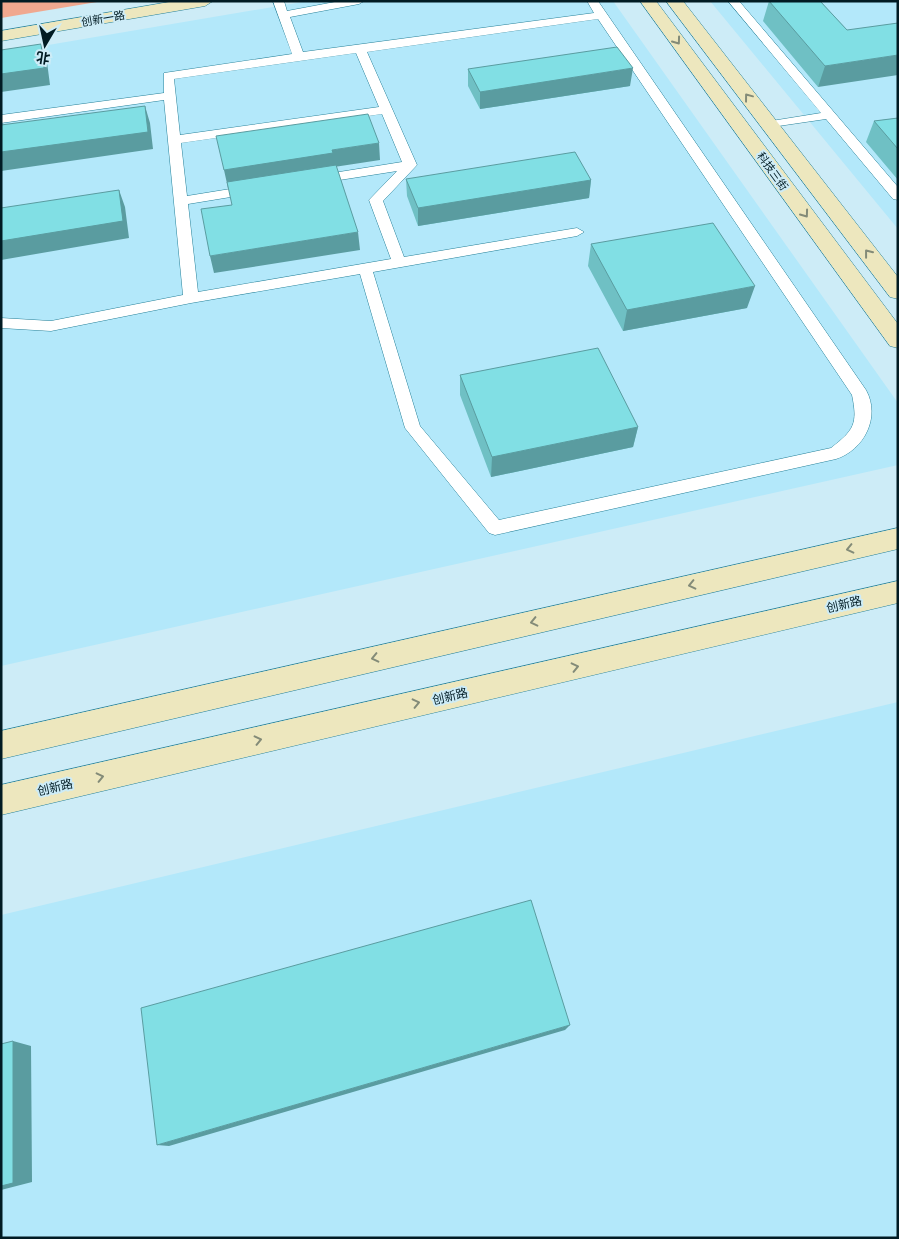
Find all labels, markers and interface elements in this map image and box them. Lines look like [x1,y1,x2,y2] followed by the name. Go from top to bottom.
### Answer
[80,7,126,29] street label: 创新一路
[20,20,70,70] north arrow
[671,35,680,44] one-way arrow
[34,48,51,69] text: 北
[745,94,753,103] one-way arrow
[754,149,792,193] street label: 科技三街
[799,208,807,217] one-way arrow
[865,249,874,259] one-way arrow
[846,543,855,554] one-way arrow
[687,579,696,590] one-way arrow
[825,592,863,616] street label: 创新路
[529,616,538,627] one-way arrow
[371,652,380,663] one-way arrow
[570,662,579,673] one-way arrow
[431,684,469,708] street label: 创新路
[412,698,421,709] one-way arrow
[254,735,263,746] one-way arrow
[95,772,104,783] one-way arrow
[36,775,74,799] street label: 创新路

